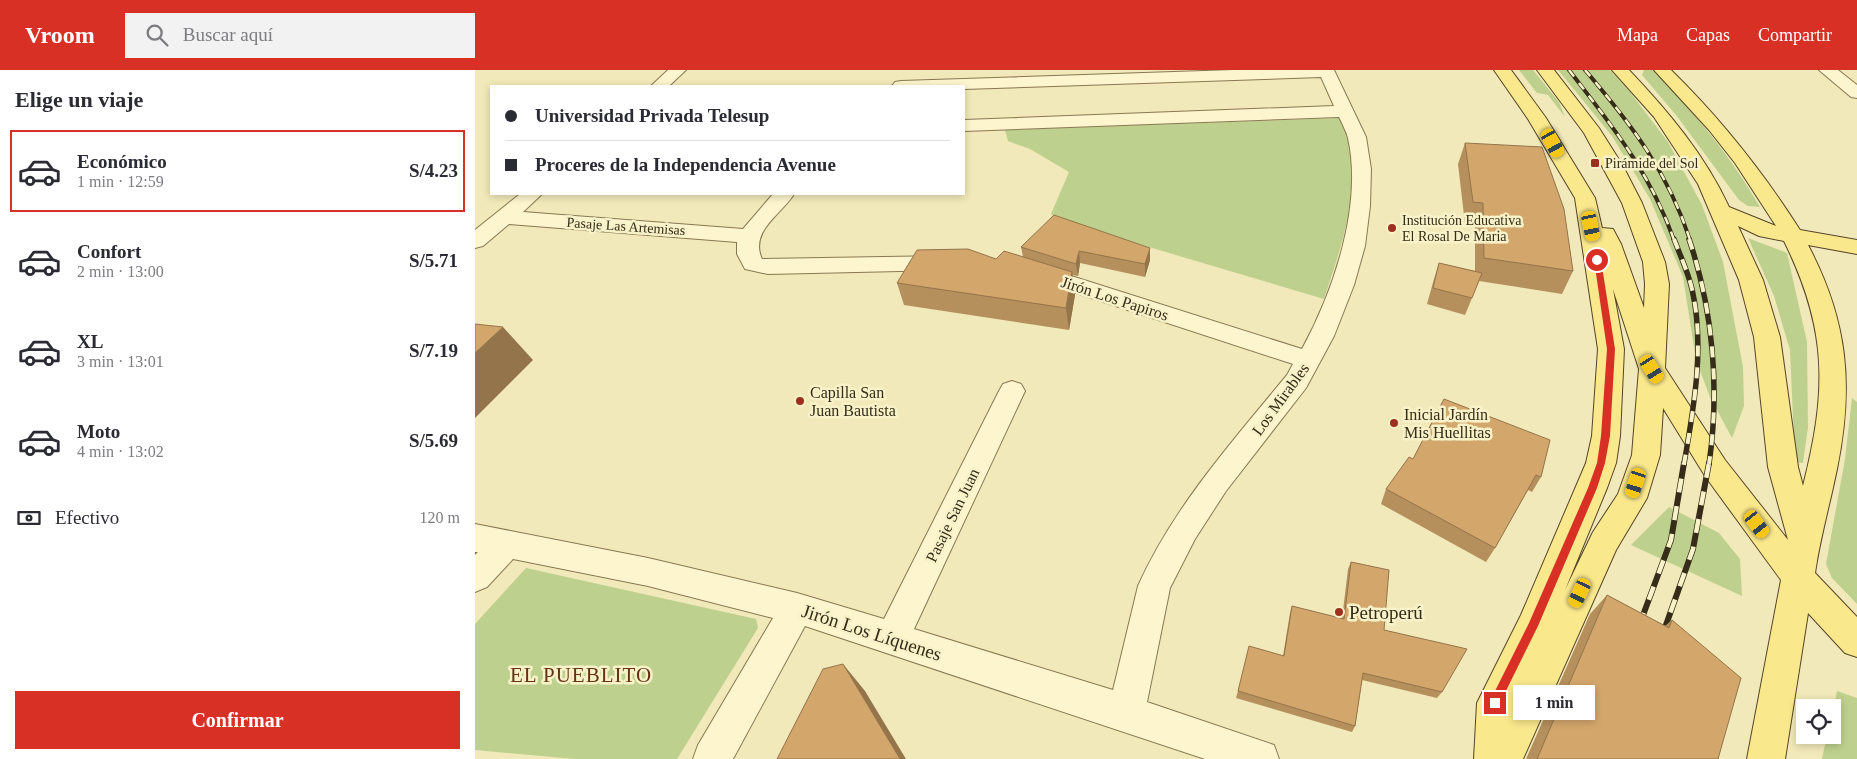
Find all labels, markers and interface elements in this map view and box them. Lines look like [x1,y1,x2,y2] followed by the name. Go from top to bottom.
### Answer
[125,13,475,58] search box
[143,21,171,49] icon: search
[25,22,95,48] text: Vroom
[183,24,273,45] text: Buscar aquí
[1617,25,1658,45] text: Mapa
[1686,25,1730,45] text: Capas
[1758,25,1832,45] text: Compartir
[15,87,143,112] text: Elige un viaje
[535,105,769,126] text: Universidad Privada Telesup
[1539,126,1566,160] car
[17,149,62,194] icon: car
[77,151,167,172] text: Económico
[535,154,836,175] text: Proceres de la Independencia Avenue
[1605,156,1698,171] place label: Pirámide del Sol
[1589,157,1601,169] marker: Pirámide del Sol
[409,160,458,181] text: S/4.23
[77,173,164,190] text: 1 min · 12:59
[1580,210,1601,242] car
[1402,213,1522,244] place label: Institución Educativa El Rosal De Maria
[566,215,686,238] street label: Pasaje Las Artemisas
[1386,222,1398,234] marker: Institución Educativa El Rosal De Maria
[17,239,62,284] icon: car
[77,241,141,262] text: Confort
[1586,249,1608,271] route start
[409,250,458,271] text: S/5.71
[77,263,164,280] text: 2 min · 13:00
[1059,273,1171,325] street label: Jirón Los Papiros
[17,329,62,374] icon: car
[77,331,103,352] text: XL
[409,340,458,361] text: S/7.19
[1637,352,1666,386] car
[77,353,164,370] text: 3 min · 13:01
[1249,360,1312,439] street label: Los Mirables
[810,384,896,419] place label: Capilla San Juan Bautista
[794,395,806,407] marker: Capilla San Juan Bautista
[1404,406,1491,441] place label: Inicial Jardín Mis Huellitas
[1388,417,1400,429] marker: Inicial Jardín Mis Huellitas
[17,419,62,464] icon: car
[77,421,120,442] text: Moto
[409,430,458,451] text: S/5.69
[77,443,164,460] text: 4 min · 13:02
[922,466,983,565] street label: Pasaje San Juan
[1624,466,1647,500] car
[15,504,43,532] icon: cash
[55,507,119,528] text: Efectivo
[1741,508,1772,540] car
[420,509,460,526] text: 120 m
[1566,576,1593,610] car
[799,600,944,665] street label: Jirón Los Líquenes
[1349,602,1423,623] place label: Petroperú
[1333,606,1345,618] marker: Petroperú
[510,663,652,687] district label: EL PUEBLITO
[1513,686,1595,720] callout: 1 min
[15,691,460,749] button: Confirmar
[1484,692,1506,714] route end
[1535,694,1573,711] text: 1 min
[1796,699,1841,744] map controls
[1796,699,1841,744] button: locate

